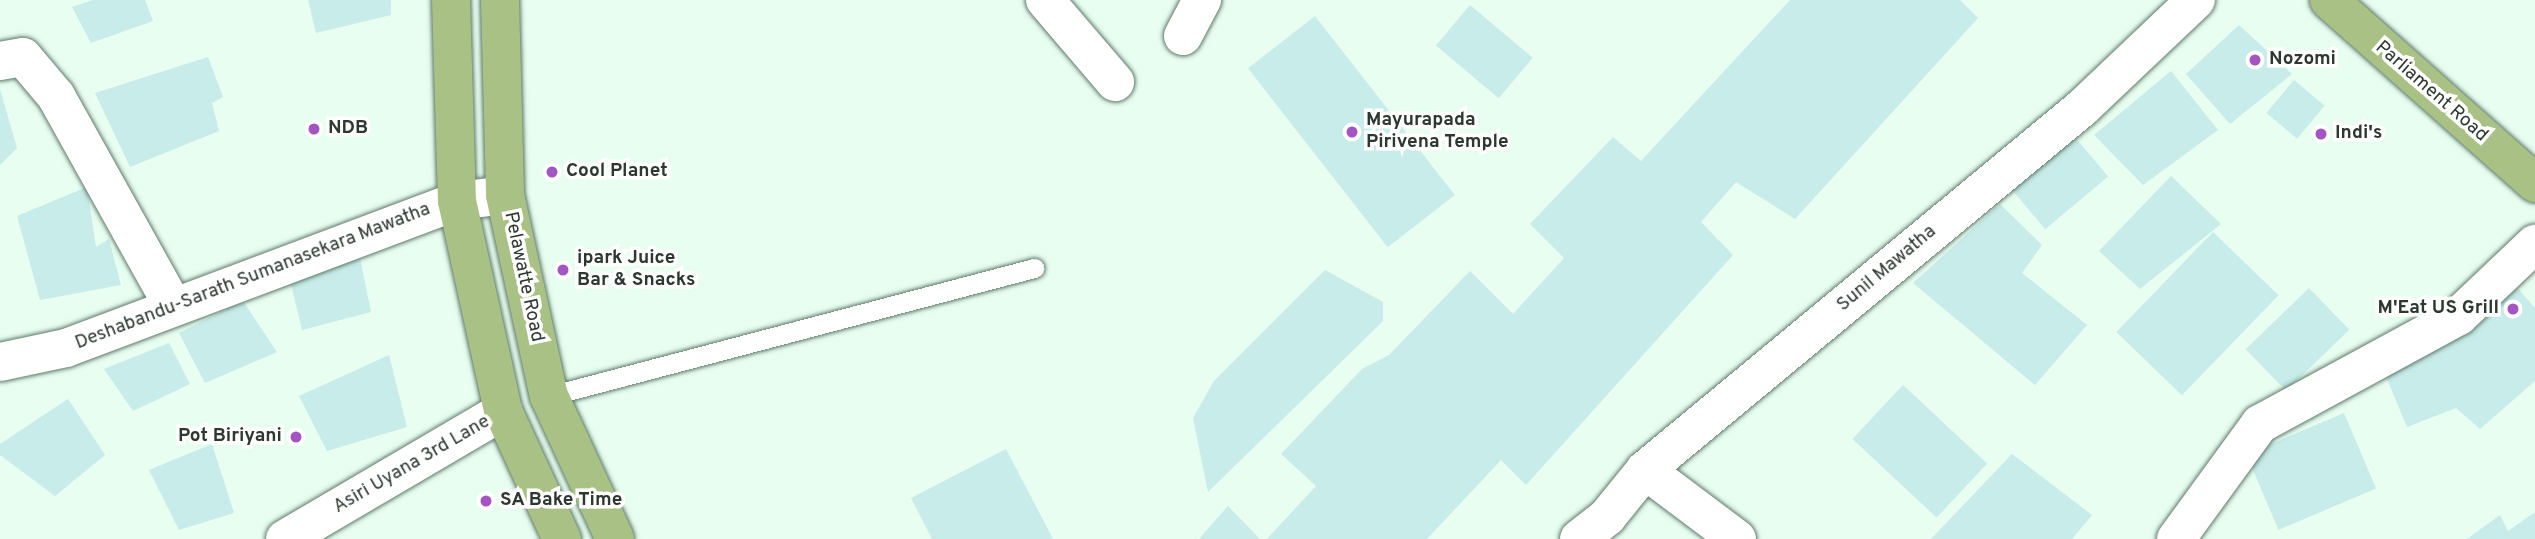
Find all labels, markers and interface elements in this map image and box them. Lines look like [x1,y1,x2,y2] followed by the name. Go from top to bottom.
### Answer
[2370,37,2492,147] street label: Parliament Road
[2269,49,2336,71] place label: Nozomi
[2247,52,2263,68] marker: Nozomi
[1366,110,1509,154] place label: Mayurapada Pirivena Temple
[328,118,368,140] place label: NDB
[306,121,322,137] marker: NDB
[2335,123,2382,145] place label: Indi's
[1344,124,1360,140] marker: Mayurapada Pirivena Temple
[2313,126,2329,142] marker: Indi's
[566,161,668,183] place label: Cool Planet
[544,164,560,180] marker: Cool Planet
[72,199,434,355] street label: Deshabandu-Sarath Sumanasekara Mawatha
[498,210,548,344] street label: Pelawatte Road
[1833,221,1941,317] street label: Sunil Mawatha
[577,248,695,292] place label: ipark Juice Bar & Snacks
[555,262,571,278] marker: ipark Juice Bar & Snacks
[2378,298,2499,320] place label: M'Eat US Grill
[2505,301,2521,317] marker: M'Eat US Grill
[330,411,494,519] street label: Asiri Uyana 3rd Lane
[178,426,282,448] place label: Pot Biriyani
[288,429,304,445] marker: Pot Biriyani
[500,490,623,512] place label: SA Bake Time
[478,493,494,509] marker: SA Bake Time

